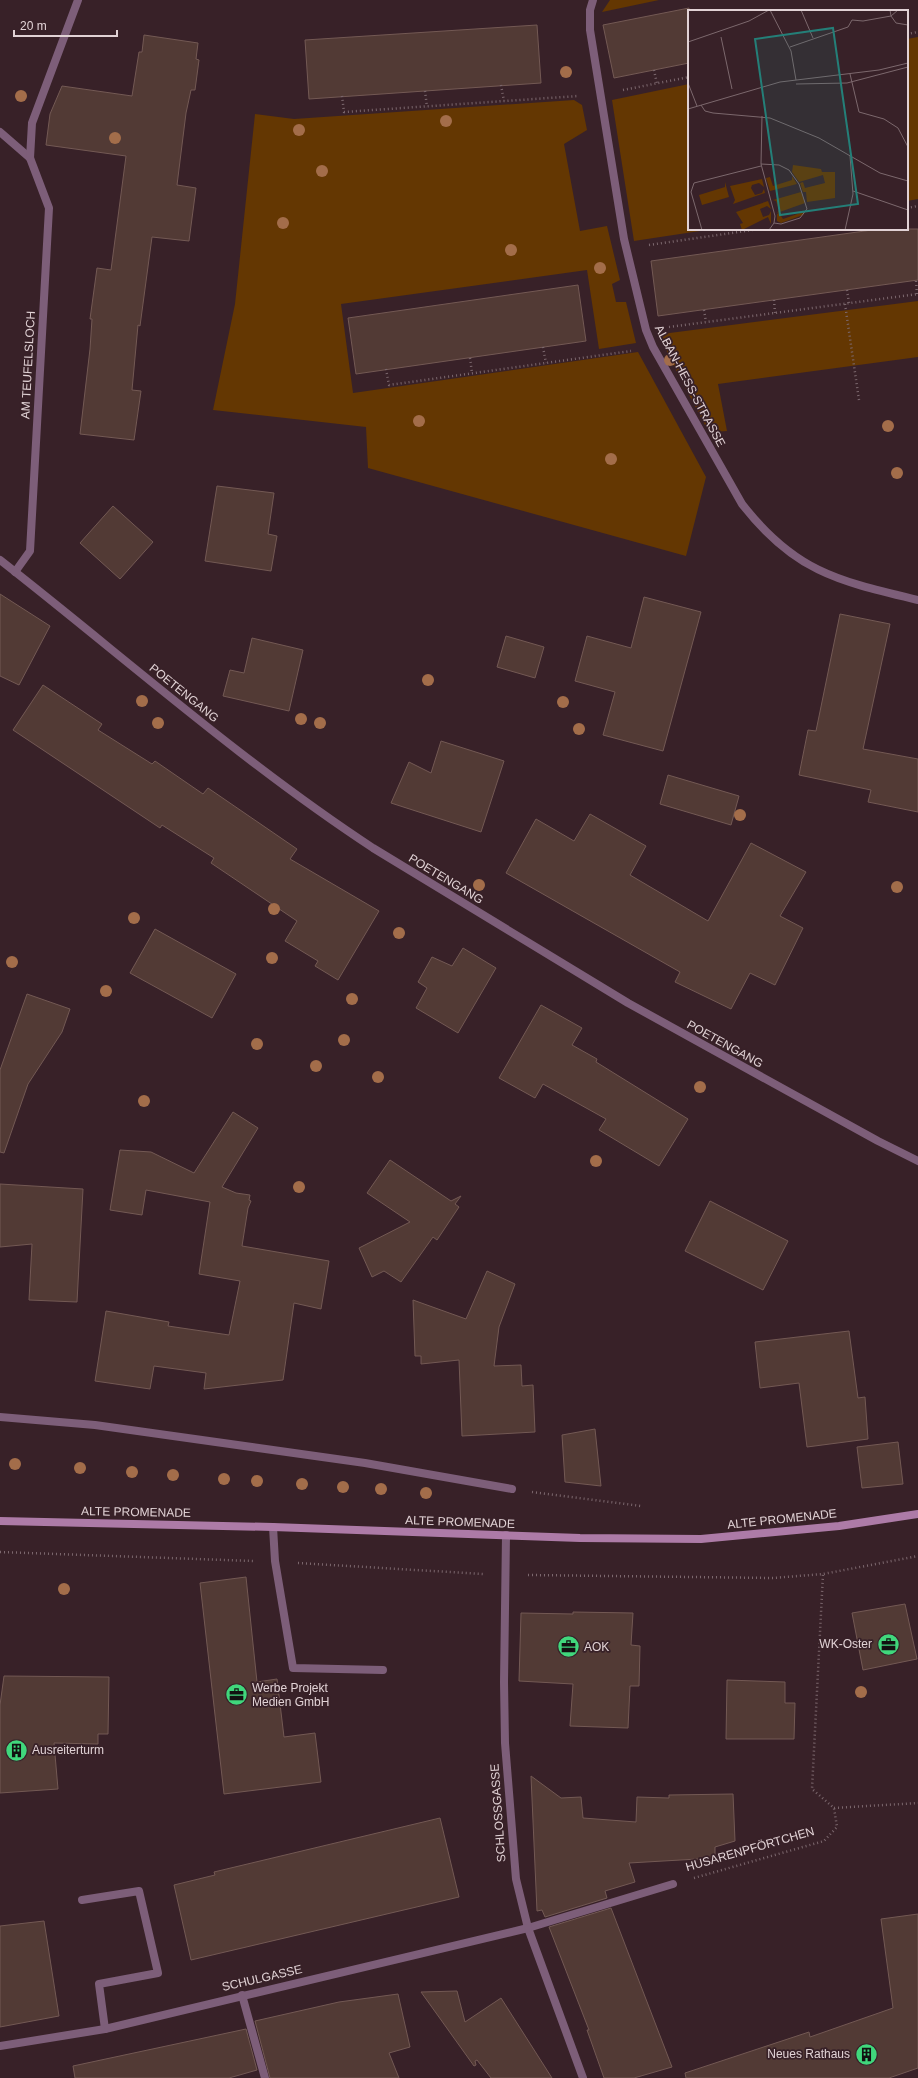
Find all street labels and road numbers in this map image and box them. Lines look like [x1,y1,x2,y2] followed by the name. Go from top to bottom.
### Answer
[18,310,38,420] street label: AM TEUFELSLOCH
[652,323,728,449] street label: ALBAN-HESS-STRASSE
[147,661,221,725] street label: POETENGANG
[406,851,486,907] street label: POETENGANG
[685,1017,765,1071] street label: POETENGANG
[81,1504,191,1520] street label: ALTE PROMENADE
[727,1506,837,1532] street label: ALTE PROMENADE
[405,1513,515,1531] street label: ALTE PROMENADE
[488,1763,508,1863] street label: SCHLOSSGASSE
[684,1824,816,1874] street label: HUSARENPFÖRTCHEN
[220,1962,304,1994] street label: SCHULGASSE

